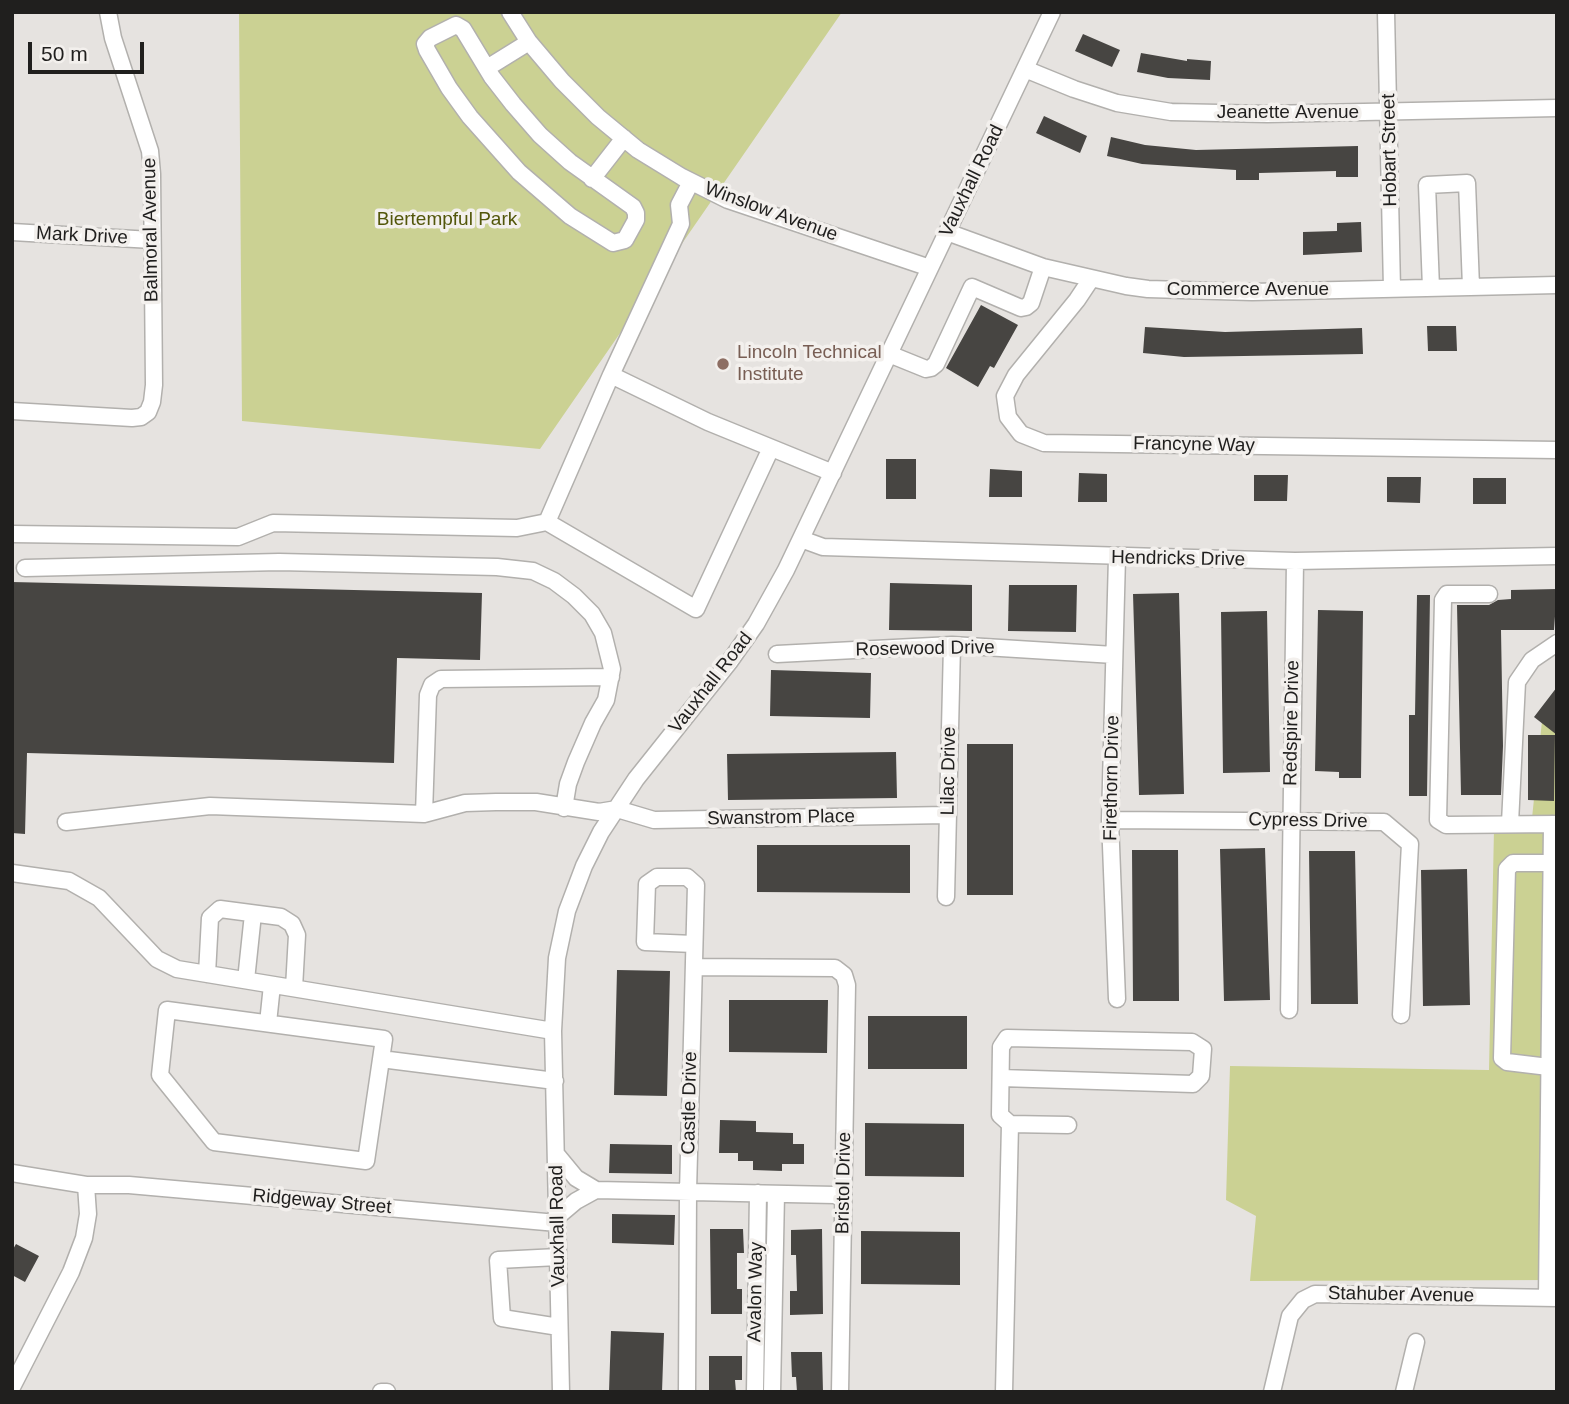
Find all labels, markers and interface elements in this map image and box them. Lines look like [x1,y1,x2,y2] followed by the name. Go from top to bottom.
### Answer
[32,28,147,72] scale bar
[41,42,88,65] text: 50 m
[1378,93,1402,207] street label: Hobart Street
[1217,102,1359,124] street label: Jeanette Avenue
[935,121,1009,241] street label: Vauxhall Road
[138,158,164,302] street label: Balmoral Avenue
[701,177,841,247] street label: Winslow Avenue
[377,209,517,231] park label: Biertempful Park
[36,222,128,250] street label: Mark Drive
[1167,279,1329,301] street label: Commerce Avenue
[737,342,882,386] place label: Lincoln Technical Institute
[715,356,731,372] marker: Lincoln Technical Institute
[1133,433,1255,457] street label: Francyne Way
[1111,546,1245,572] street label: Hendricks Drive
[664,628,758,738] street label: Vauxhall Road
[855,636,995,662] street label: Rosewood Drive
[1280,660,1304,786] street label: Redspire Drive
[1100,715,1124,841] street label: Firethorn Drive
[937,726,961,816] street label: Lilac Drive
[707,805,855,831] street label: Swanstrom Place
[1248,809,1368,833] street label: Cypress Drive
[678,1051,702,1155] street label: Castle Drive
[832,1132,856,1234] street label: Bristol Drive
[546,1165,570,1287] street label: Vauxhall Road
[252,1185,392,1219] street label: Ridgeway Street
[744,1242,768,1342] street label: Avalon Way
[1328,1282,1474,1308] street label: Stahuber Avenue

